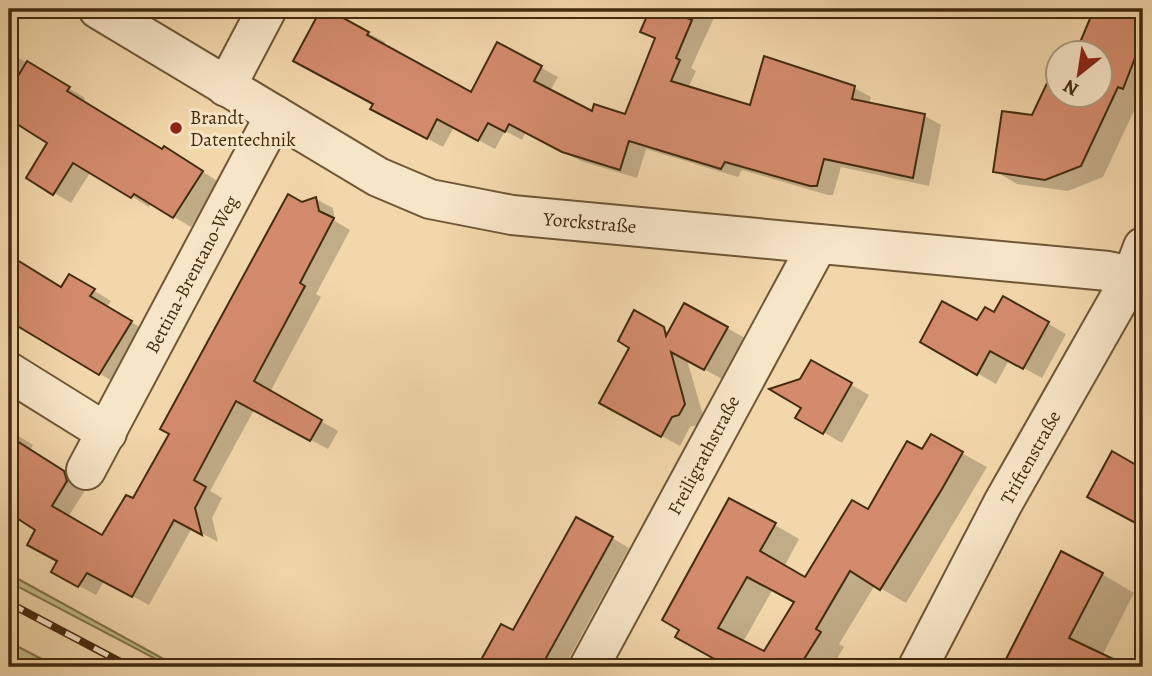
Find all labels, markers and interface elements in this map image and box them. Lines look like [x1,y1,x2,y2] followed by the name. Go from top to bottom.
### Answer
[1044,38,1114,108] north arrow
[1058,73,1083,103] text: N
[190,105,296,153] place label: Brandt Datentechnik
[168,120,184,136] marker: Brandt Datentechnik
[139,190,245,358] street label: Bettina-Brentano-Weg
[541,206,637,240] street label: Yorckstraße
[661,391,746,520] street label: Freiligrathstraße
[994,406,1067,509] street label: Triftenstraße

